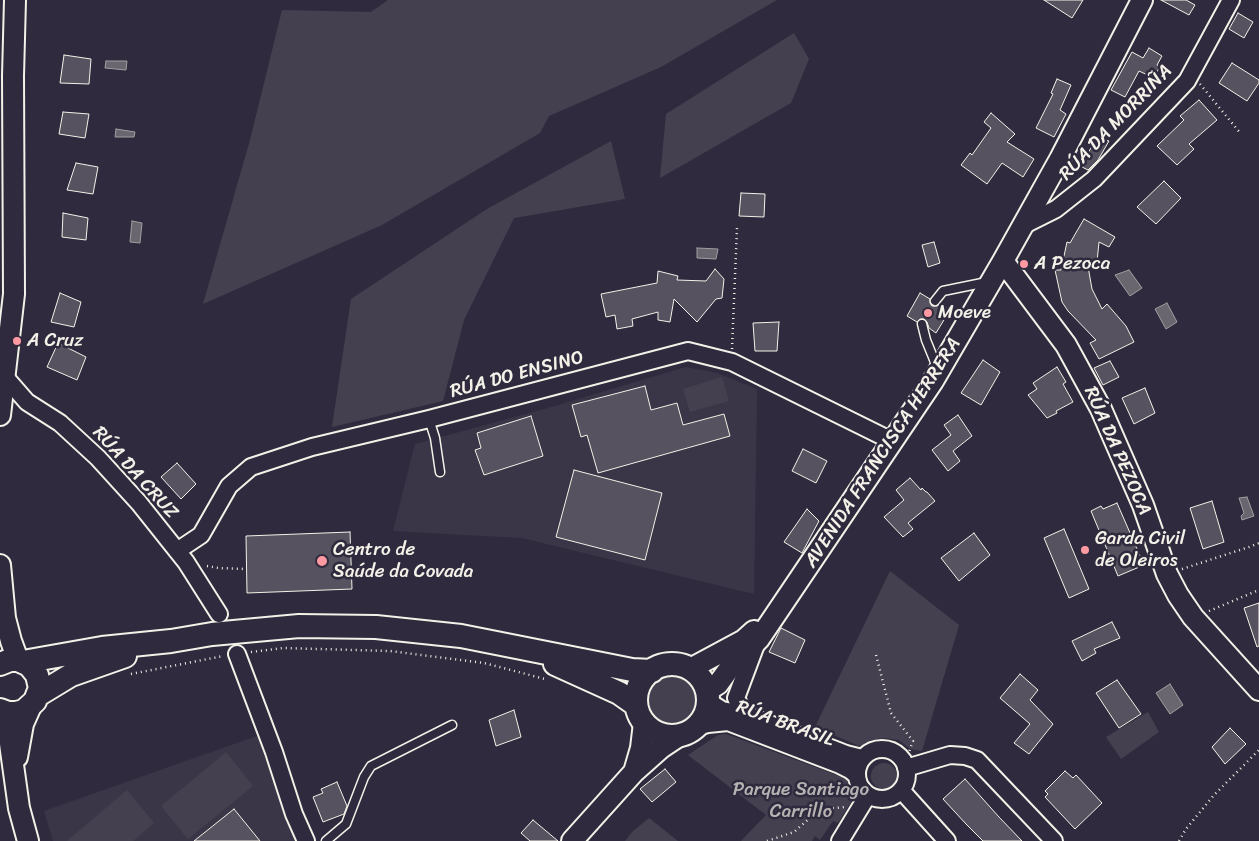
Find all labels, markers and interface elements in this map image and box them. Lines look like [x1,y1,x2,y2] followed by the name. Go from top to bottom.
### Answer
[1055,60,1177,186] street label: RÚA DA MORRIÑA
[1034,253,1110,275] place label: A Pezoca
[1018,258,1030,270] marker: A Pezoca
[938,302,991,324] place label: Moeve
[922,307,934,319] marker: Moeve
[27,330,83,352] place label: A Cruz
[800,334,966,572] street label: AVENIDA FRANCISCA HERRERA
[11,335,23,347] marker: A Cruz
[448,346,586,404] street label: RÚA DO ENSINO
[1078,383,1156,519] street label: RÚA DA PEZOCA
[87,422,183,524] street label: RÚA DA CRUZ
[1095,528,1185,572] place label: Garda Civil de Oleiros
[333,539,473,583] place label: Centro de Saúde da Covada
[1079,544,1091,556] marker: Garda Civil de Oleiros
[315,554,329,568] marker: Centro de Saúde da Covada
[733,696,837,752] street label: RÚA BRASIL
[733,779,869,823] park label: Parque Santiago Carrillo

